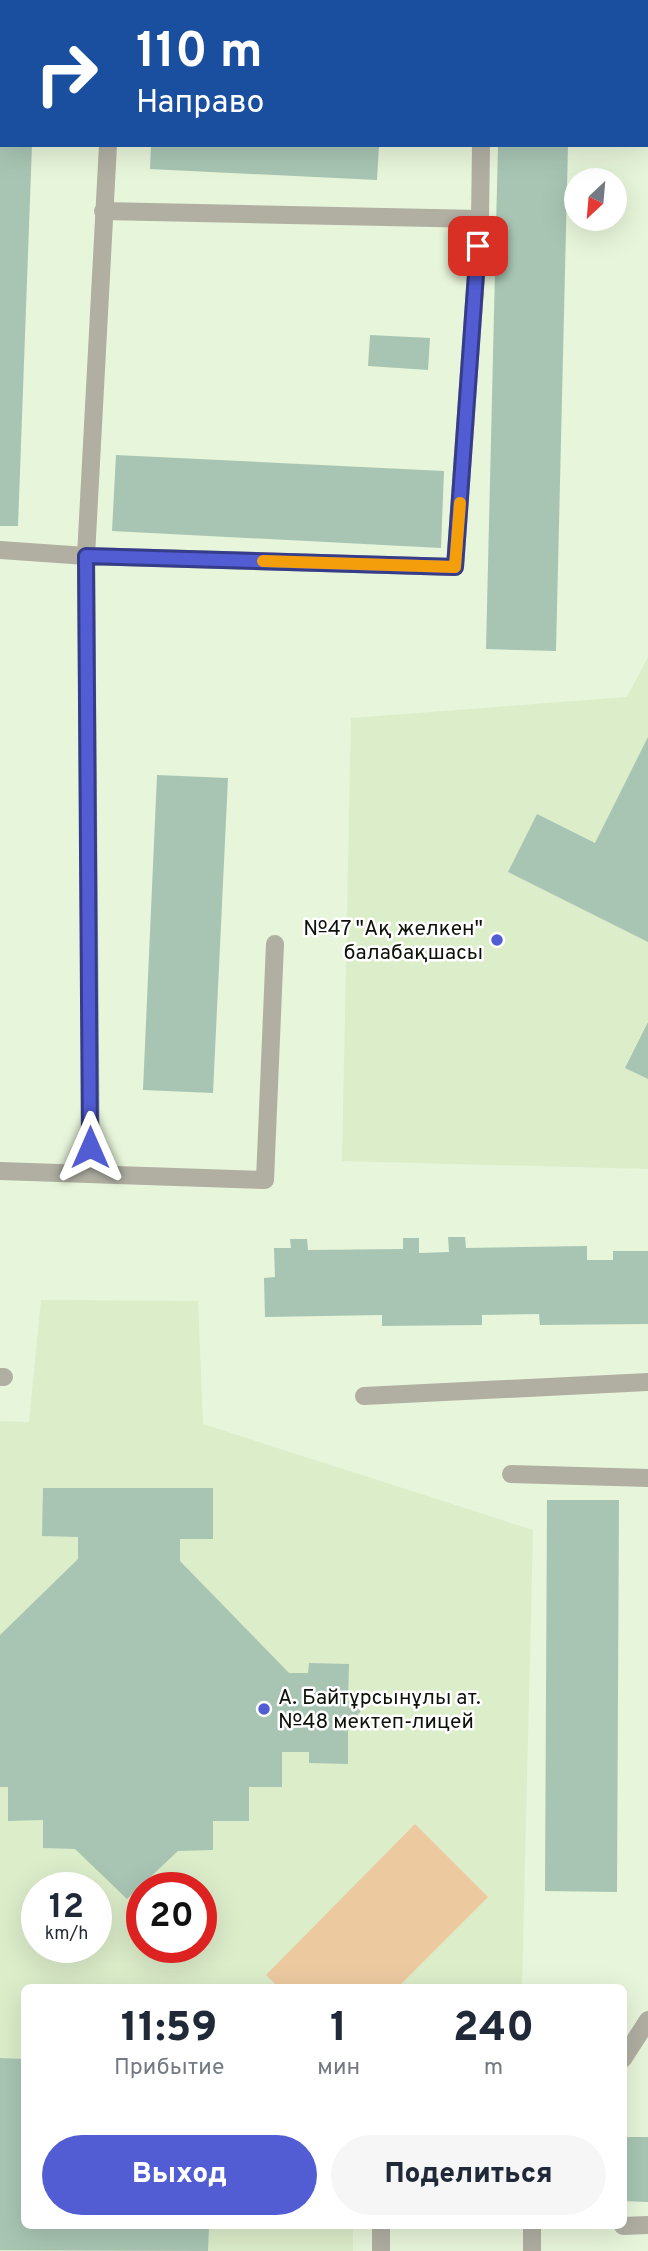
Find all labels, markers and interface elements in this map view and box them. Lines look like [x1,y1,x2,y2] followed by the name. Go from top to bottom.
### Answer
[136,23,263,85] text: 110 m
[21,28,112,119] icon: right
[136,84,264,124] text: Направо
[564,168,626,231] north arrow
[564,168,627,231] map controls
[448,216,508,276] pin
[459,227,497,265] icon: arrive
[303,916,483,967] place label: №47 "Ақ желкен" балабақшасы
[489,932,505,948] marker: №47 "Ақ желкен" балабақшасы
[53,1110,127,1184] position arrow
[278,1685,481,1736] place label: А. Байтұрсынұлы ат. №48 мектеп-лицей
[256,1701,272,1717] marker: А. Байтұрсынұлы ат. №48 мектеп-лицей
[126,1872,217,1963] speed limit sign: 20
[49,1886,84,1930] text: 12
[45,1923,88,1946] text: km/h
[121,2003,217,2056] text: 11:59
[330,2003,347,2056] text: 1
[453,2003,534,2056] text: 240
[114,2054,224,2083] text: Прибытие
[317,2054,360,2083] text: мин
[484,2054,503,2083] text: m
[42,2135,317,2215] button: Выход
[331,2135,606,2215] button: Поделиться

